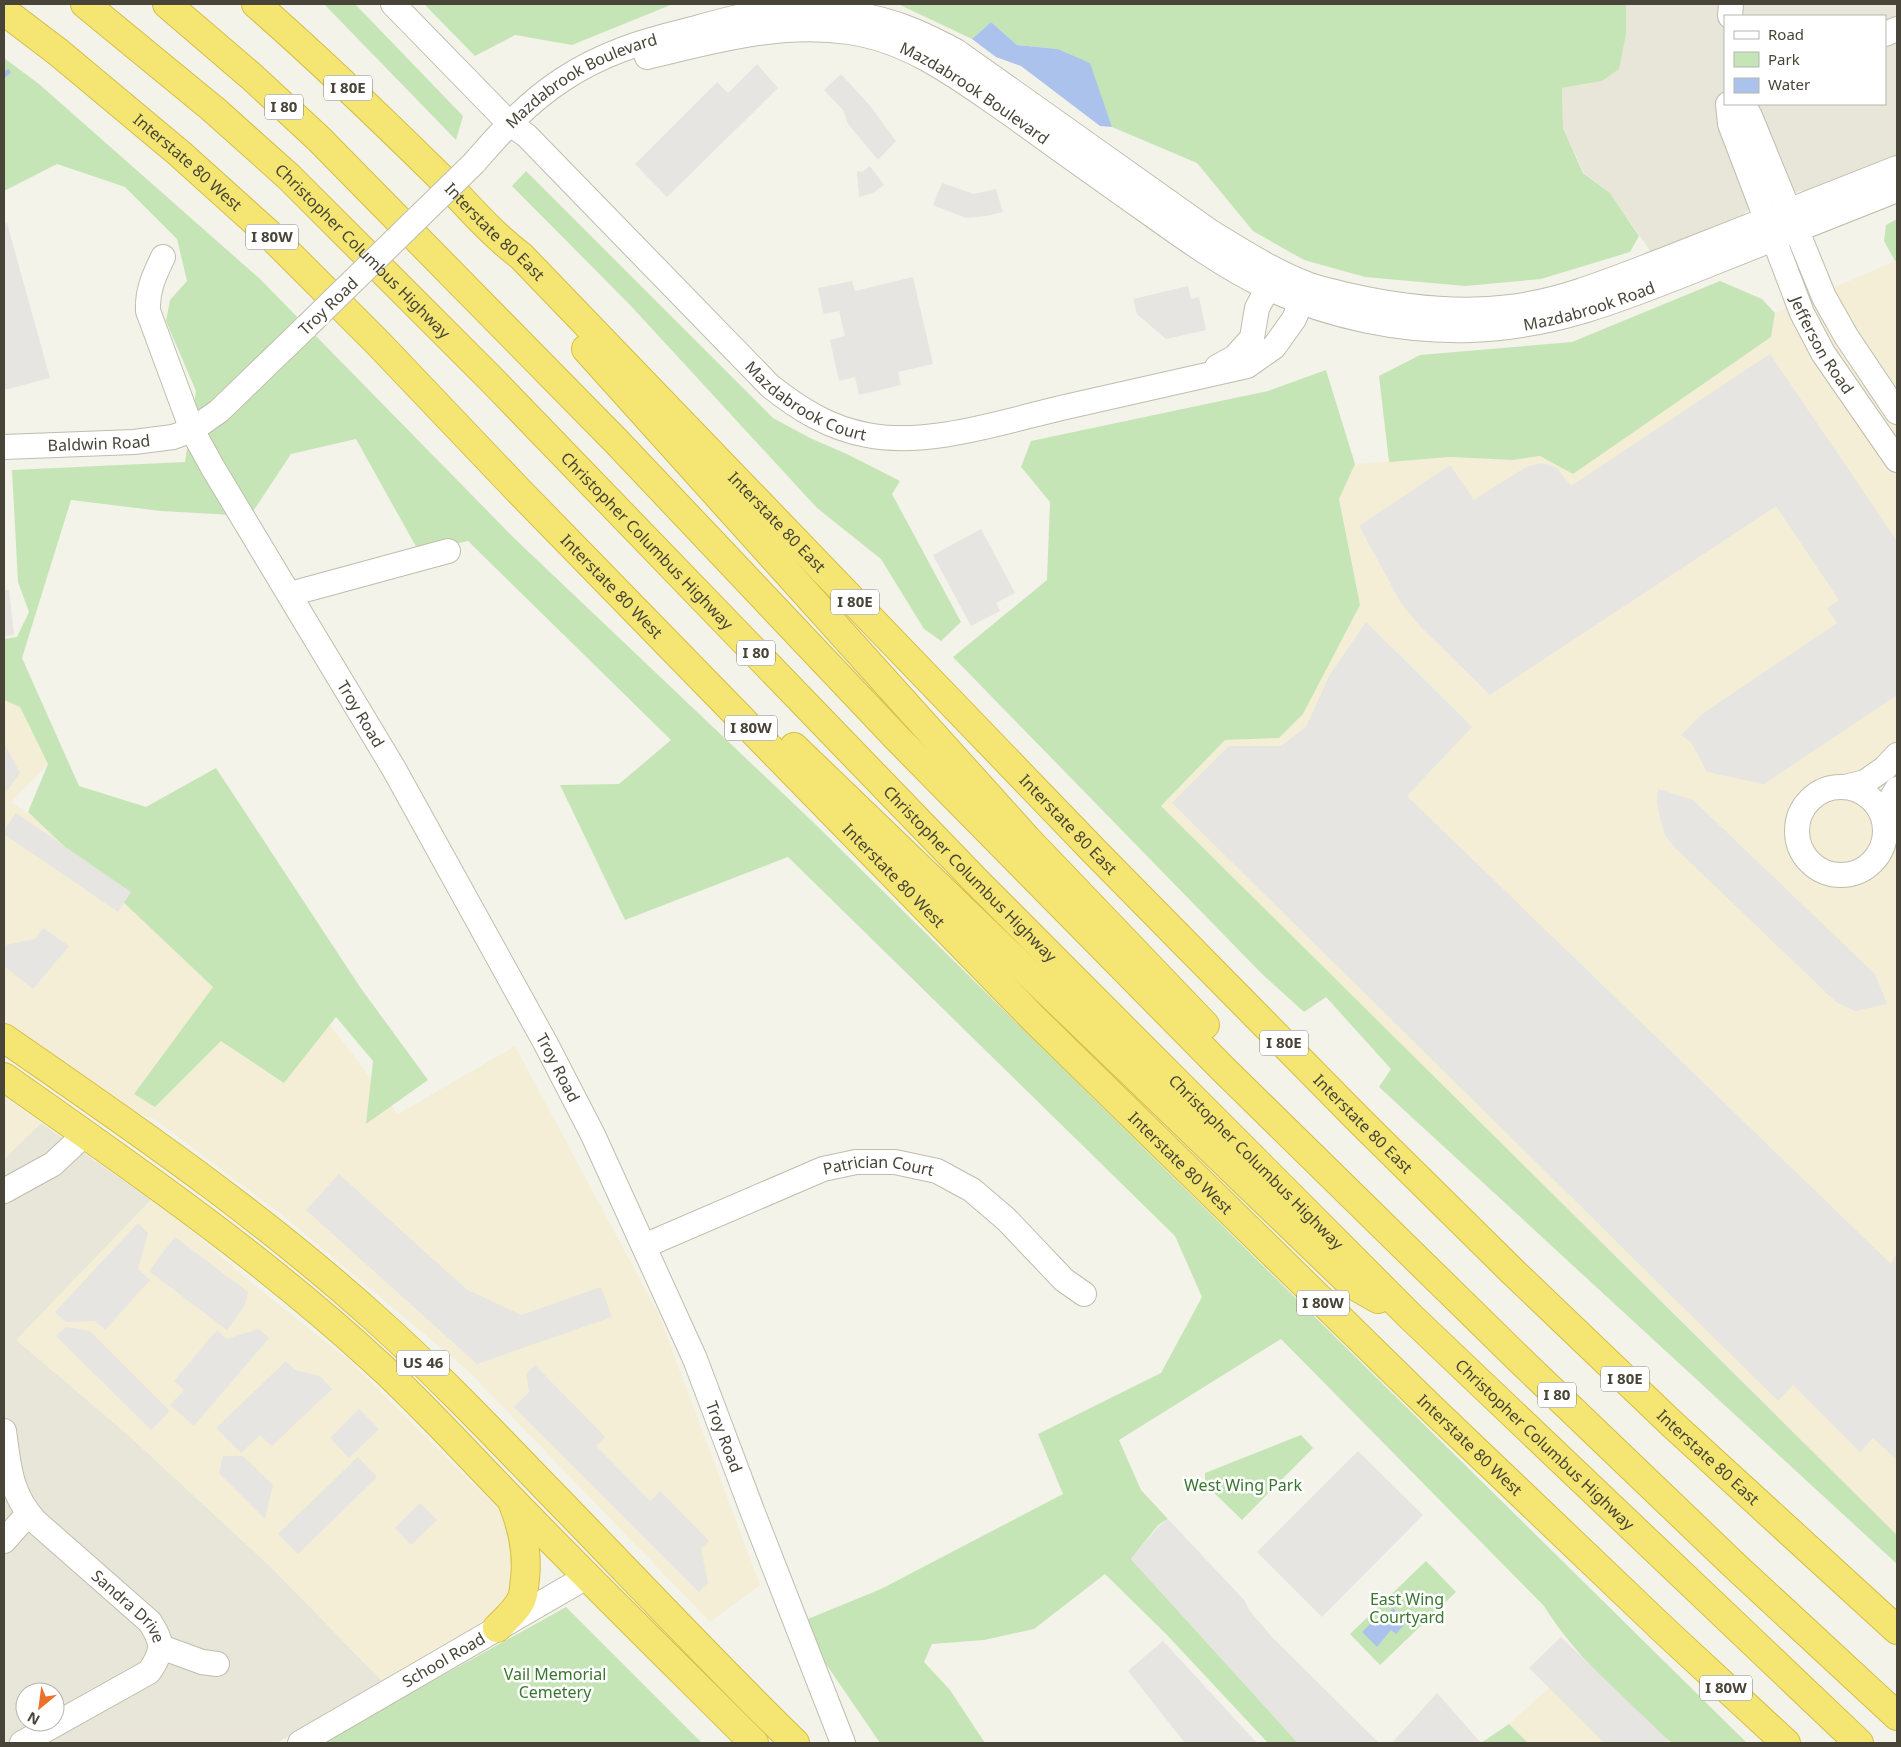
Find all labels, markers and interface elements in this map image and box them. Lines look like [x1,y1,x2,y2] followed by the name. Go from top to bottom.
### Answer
[1724,15,1886,105] legend
[1768,24,1804,44] text: Road
[500,28,660,133] street label: Mazdabrook Boulevard
[896,37,1054,149] street label: Mazdabrook Boulevard
[1768,49,1800,69] text: Park
[1768,74,1810,94] text: Water
[324,76,372,100] road number: I 80E
[265,94,303,120] road number: I 80
[129,108,247,216] street label: Interstate 80 West
[270,159,456,344] street label: Christopher Columbus Highway
[440,178,550,285] street label: Interstate 80 East
[246,224,298,250] road number: I 80W
[294,272,362,340] street label: Troy Road
[1522,276,1658,336] street label: Mazdabrook Road
[1785,291,1859,398] street label: Jefferson Road
[740,356,869,446] street label: Mazdabrook Court
[47,429,151,456] street label: Baldwin Road
[556,447,739,635] street label: Christopher Columbus Highway
[723,467,831,577] street label: Interstate 80 East
[556,529,668,643] street label: Interstate 80 West
[831,590,879,614] road number: I 80E
[737,640,775,666] road number: I 80
[332,676,390,752] street label: Troy Road
[725,716,777,740] road number: I 80W
[1015,769,1122,880] street label: Interstate 80 East
[879,781,1062,968] street label: Christopher Columbus Highway
[838,818,950,933] street label: Interstate 80 West
[531,1029,585,1106] street label: Troy Road
[1260,1030,1308,1056] road number: I 80E
[1164,1069,1349,1255] street label: Christopher Columbus Highway
[1309,1069,1418,1178] street label: Interstate 80 East
[1124,1107,1238,1219] street label: Interstate 80 West
[821,1151,936,1181] street label: Patrician Court
[1297,1290,1349,1316] road number: I 80W
[397,1350,449,1376] road number: US 46
[1451,1354,1640,1535] street label: Christopher Columbus Highway
[1601,1366,1649,1392] road number: I 80E
[1538,1382,1576,1408] road number: I 80
[1412,1389,1527,1501] street label: Interstate 80 West
[701,1398,748,1475] street label: Troy Road
[1652,1404,1765,1510] street label: Interstate 80 East
[1184,1474,1302,1496] park label: West Wing Park
[87,1565,170,1646] street label: Sandra Drive
[1369,1588,1445,1628] park label: East Wing Courtyard
[398,1627,489,1692] street label: School Road
[504,1663,606,1703] park label: Vail Memorial Cemetery
[1700,1676,1752,1700] road number: I 80W
[15,1682,65,1732] north arrow
[24,1708,43,1730] text: N

